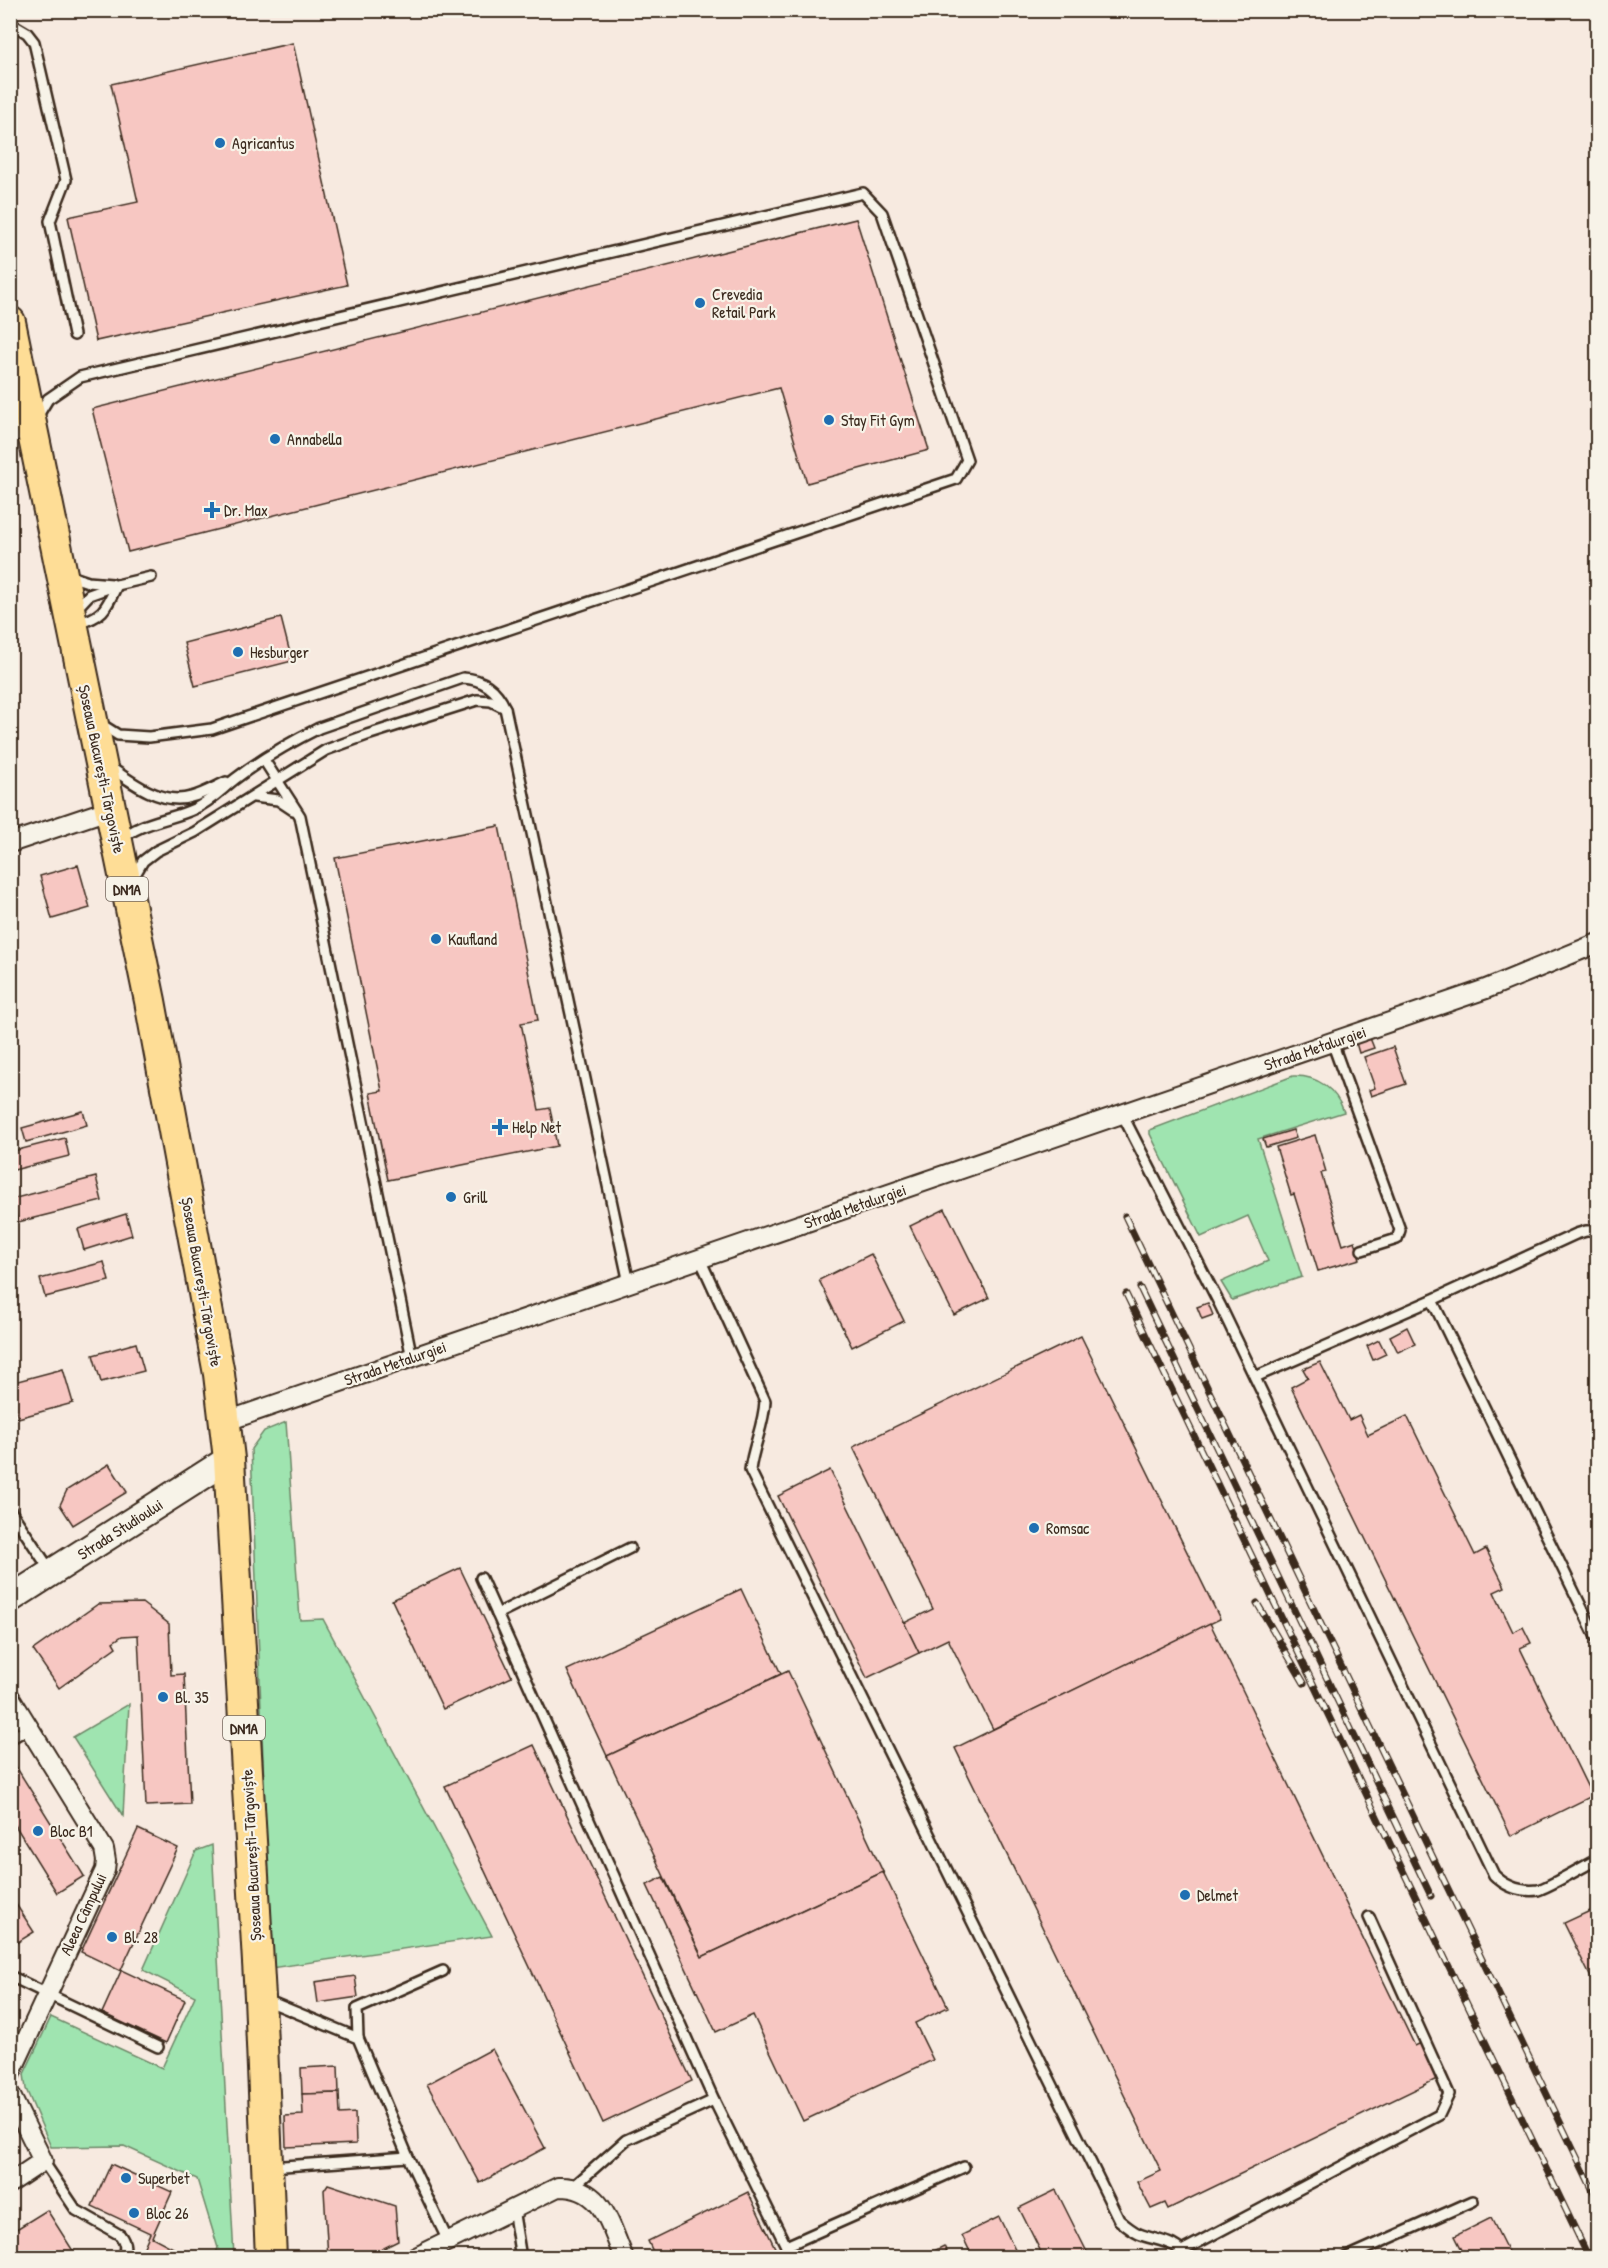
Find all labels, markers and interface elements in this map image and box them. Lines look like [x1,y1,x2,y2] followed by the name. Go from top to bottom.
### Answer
[232,132,294,154] place label: Agricantus
[213,136,227,150] marker: Agricantus
[712,283,776,323] place label: Crevedia Retail Park
[693,296,707,310] marker: Crevedia Retail Park
[841,409,915,431] place label: Stay Fit Gym
[822,413,836,427] marker: Stay Fit Gym
[287,428,342,450] place label: Annabella
[268,432,282,446] marker: Annabella
[224,499,268,521] place label: Dr. Max
[205,503,219,517] marker: Dr. Max
[250,641,309,663] place label: Hesburger
[231,645,245,659] marker: Hesburger
[73,683,131,856] street label: Șoseaua București-Târgoviște
[106,877,148,901] road number: DN1A
[448,928,497,950] place label: Kaufland
[429,932,443,946] marker: Kaufland
[1261,1020,1369,1076] street label: Strada Metalurgiei
[512,1116,562,1138] place label: Help Net
[493,1120,507,1134] marker: Help Net
[801,1178,909,1234] street label: Strada Metalurgiei
[463,1186,487,1208] place label: Grill
[444,1190,458,1204] marker: Grill
[176,1195,228,1369] street label: Șoseaua București-Târgoviște
[341,1335,449,1391] street label: Strada Metalurgiei
[73,1493,167,1565] street label: Strada Studioului
[1046,1517,1090,1539] place label: Romsac
[1027,1521,1041,1535] marker: Romsac
[175,1686,209,1708] place label: Bl. 35
[156,1690,170,1704] marker: Bl. 35
[223,1716,265,1740] road number: DN1A
[235,1768,266,1941] street label: Șoseaua București-Târgoviște
[50,1820,93,1842] place label: Bloc B1
[31,1824,45,1838] marker: Bloc B1
[54,1869,112,1959] street label: Aleea Câmpului
[1197,1884,1238,1906] place label: Delmet
[1178,1888,1192,1902] marker: Delmet
[124,1926,158,1948] place label: Bl. 28
[105,1930,119,1944] marker: Bl. 28
[138,2167,190,2189] place label: Superbet
[119,2171,133,2185] marker: Superbet
[146,2202,189,2224] place label: Bloc 26
[127,2206,141,2220] marker: Bloc 26

